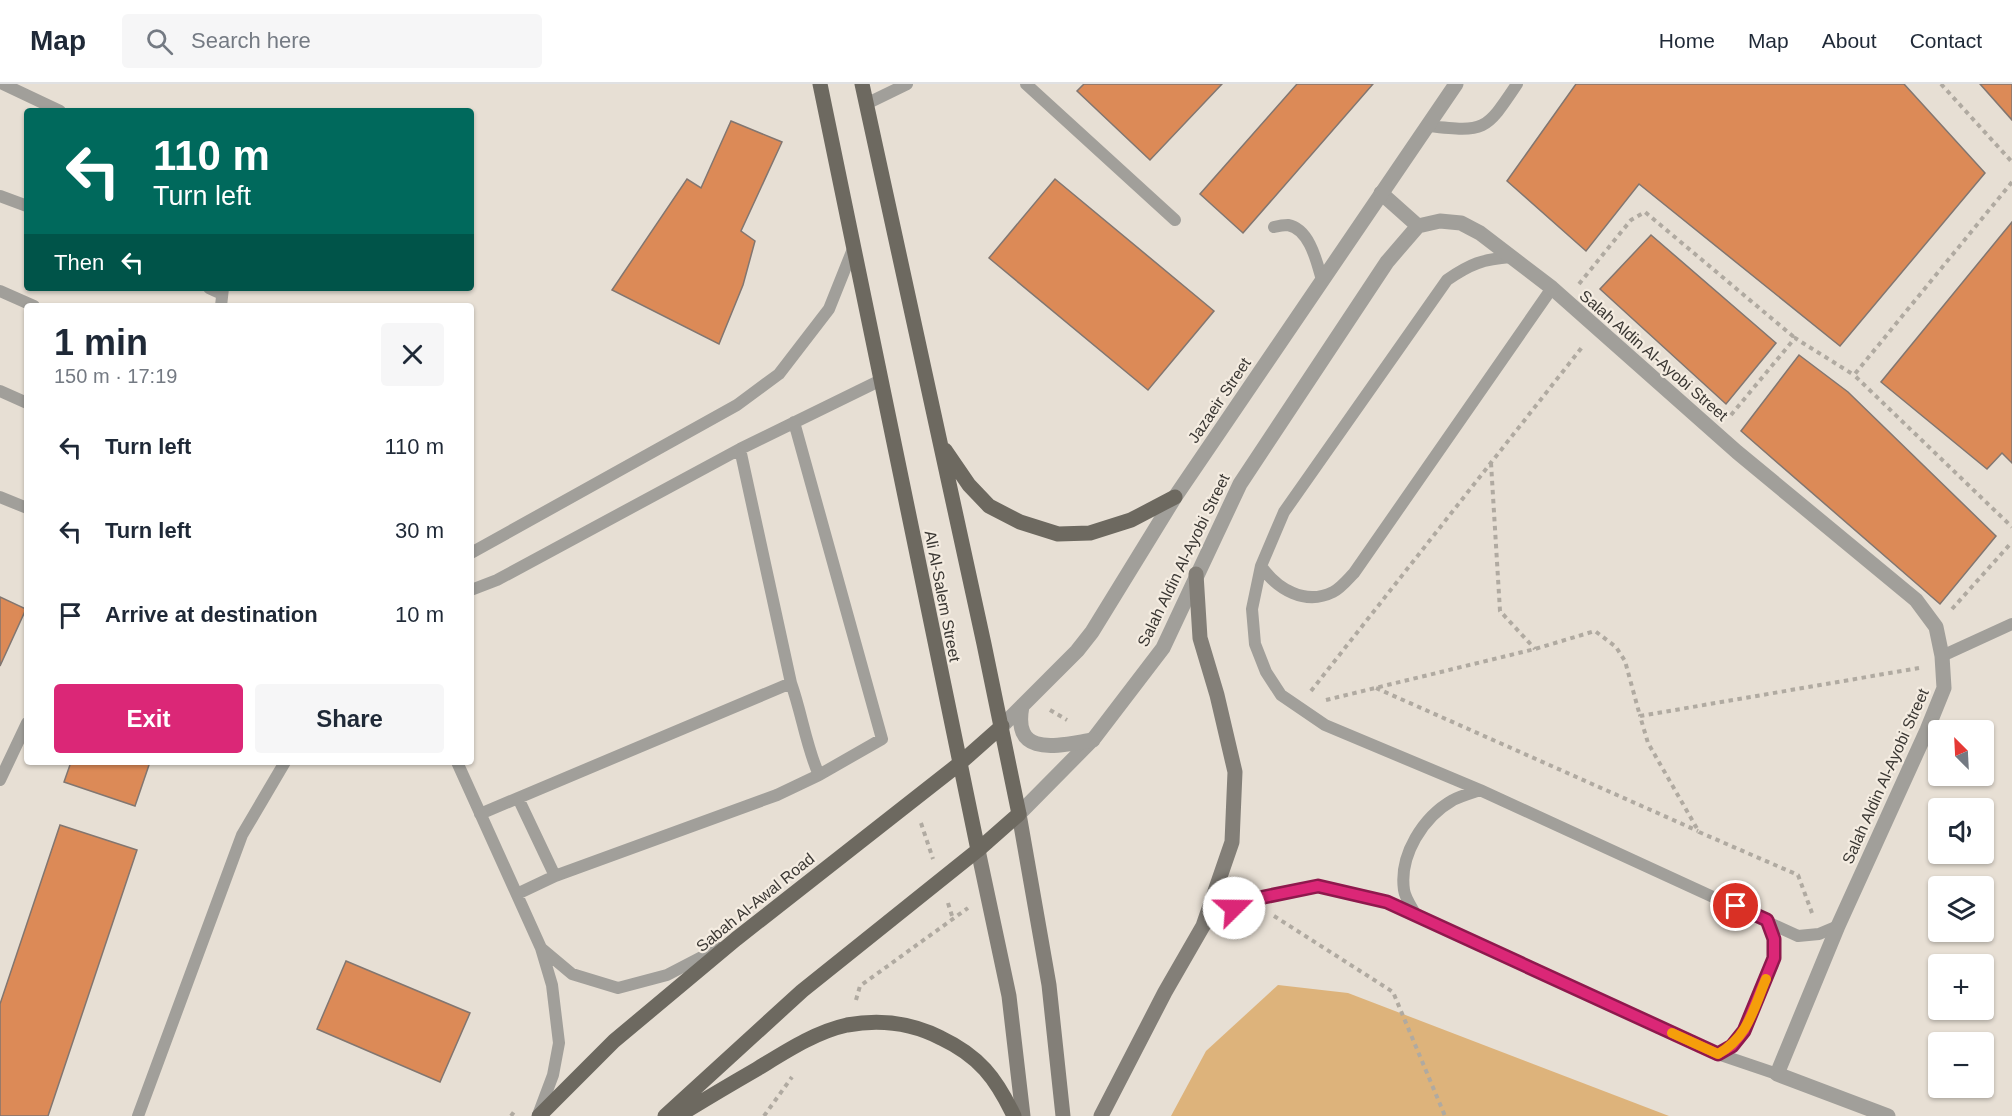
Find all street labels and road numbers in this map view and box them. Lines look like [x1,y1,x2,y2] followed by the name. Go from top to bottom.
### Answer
[1576,287,1731,424] street label: Salah Aldin Al-Ayobi Street
[1185,354,1254,446] street label: Jazaeir Street
[1134,471,1233,649] street label: Salah Aldin Al-Ayobi Street
[921,529,964,664] street label: Ali Al-Salem Street
[1839,685,1932,866] street label: Salah Aldin Al-Ayobi Street
[693,850,818,955] street label: Sabah Al-Awal Road

